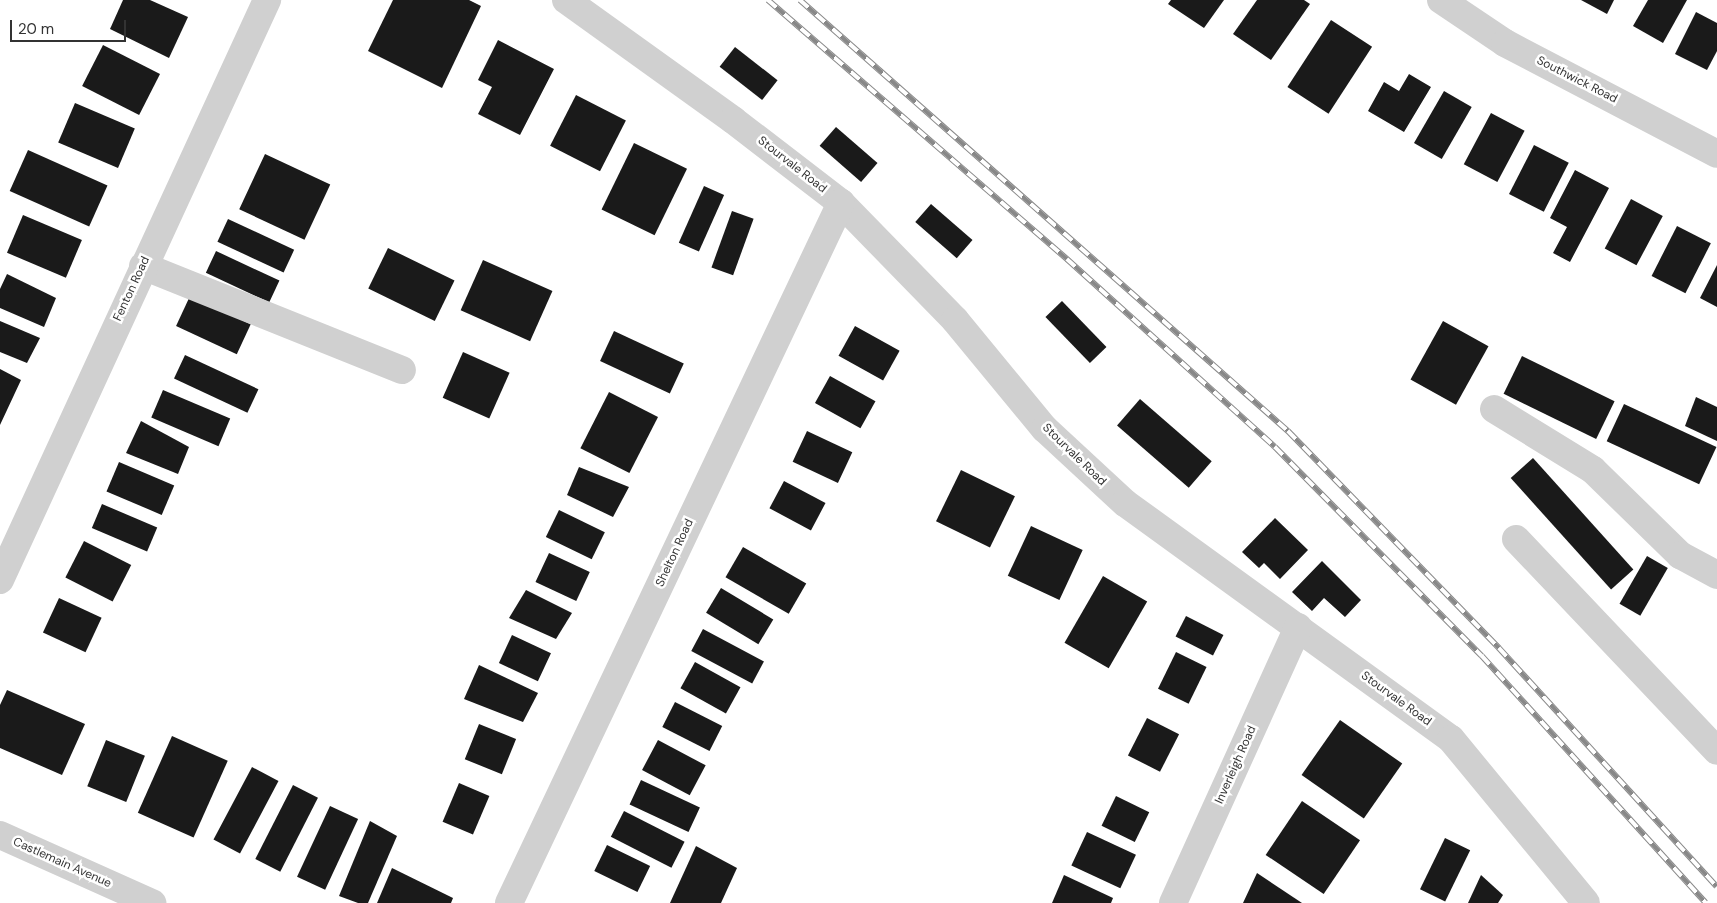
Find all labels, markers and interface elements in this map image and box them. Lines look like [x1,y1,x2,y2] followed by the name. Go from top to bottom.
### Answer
[12,10,129,42] scale bar
[18,19,54,39] text: 20 m
[1534,53,1620,107] street label: Southwick Road
[755,134,829,196] street label: Stourvale Road
[111,254,153,324] street label: Fenton Road
[1039,421,1109,489] street label: Stourvale Road
[653,517,697,589] street label: Shelton Road
[1358,669,1434,729] street label: Stourvale Road
[1212,724,1260,806] street label: Inverleigh Road
[11,835,113,891] street label: Castlemain Avenue

